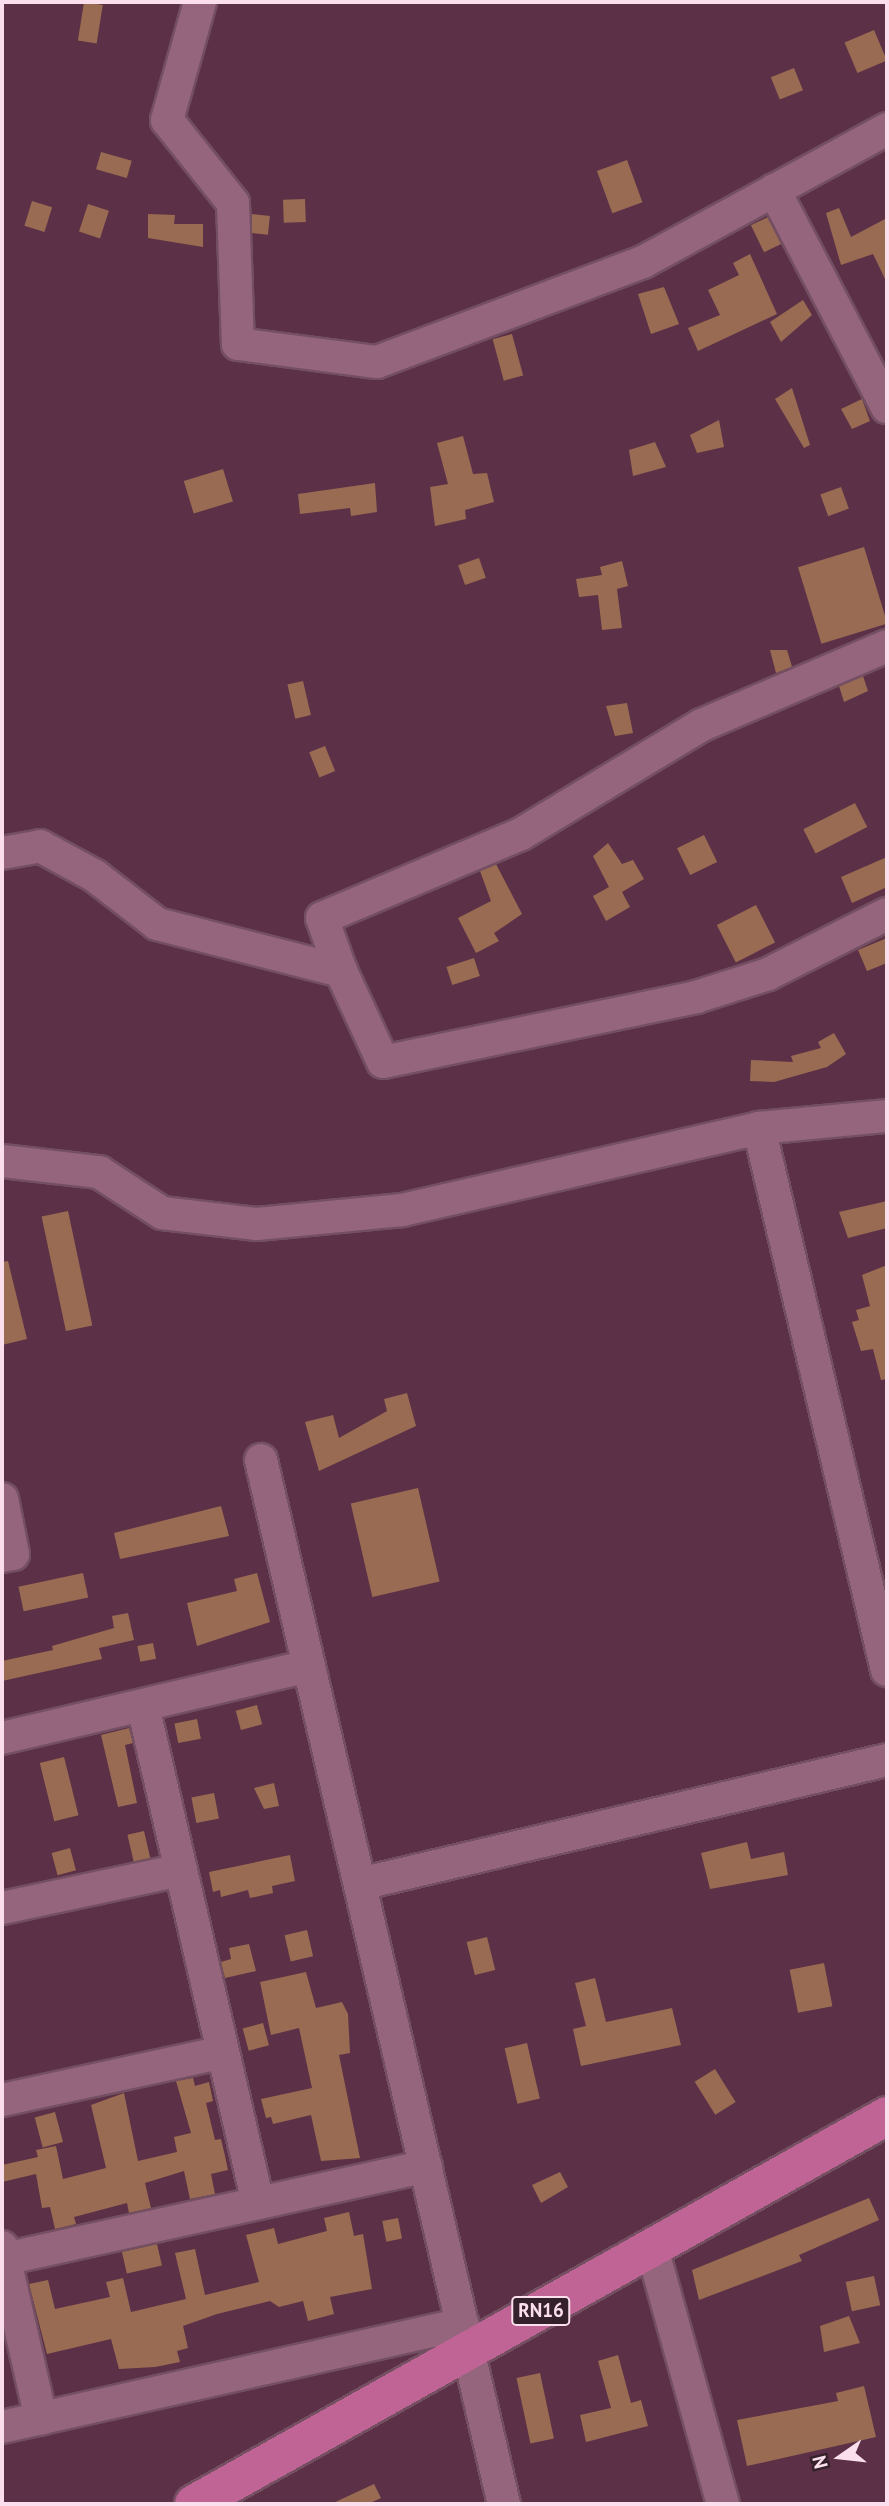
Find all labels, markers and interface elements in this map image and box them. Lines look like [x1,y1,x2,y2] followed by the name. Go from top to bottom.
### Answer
[511,2296,571,2326] road number: RN16
[805,2422,875,2492] north arrow
[806,2453,833,2471] text: N

